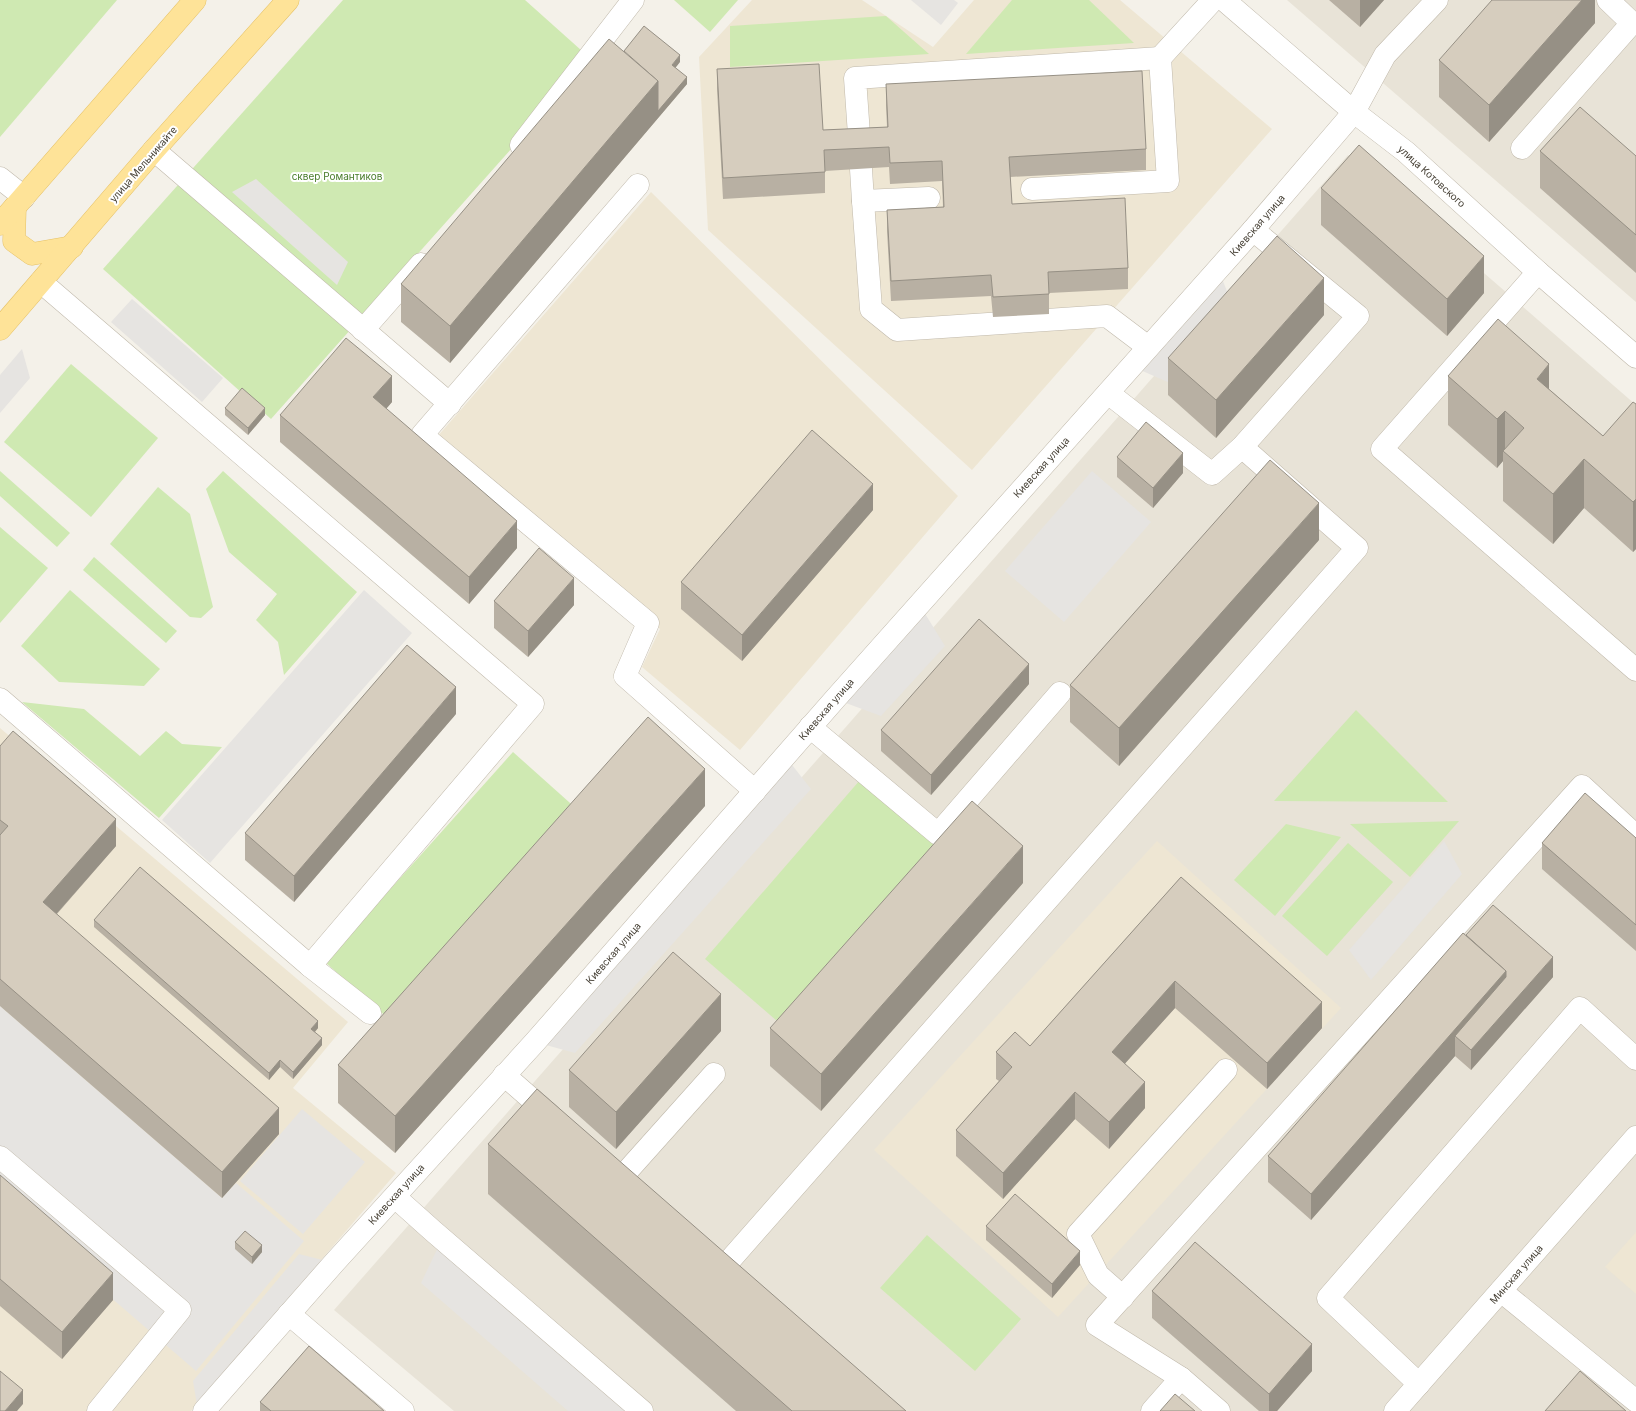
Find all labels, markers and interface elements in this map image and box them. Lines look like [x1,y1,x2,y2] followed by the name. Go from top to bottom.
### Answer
[107,124,179,204] street label: улица Мельникайте
[1396,143,1468,209] street label: улица Котовского
[292,170,383,182] park label: сквер Романтиков
[1227,192,1287,258] street label: Киевская улица
[1011,434,1071,500] street label: Киевская улица
[796,676,856,742] street label: Киевская улица
[583,920,643,986] street label: Киевская улица
[366,1161,426,1227] street label: Киевская улица
[1487,1242,1545,1306] street label: Минская улица

